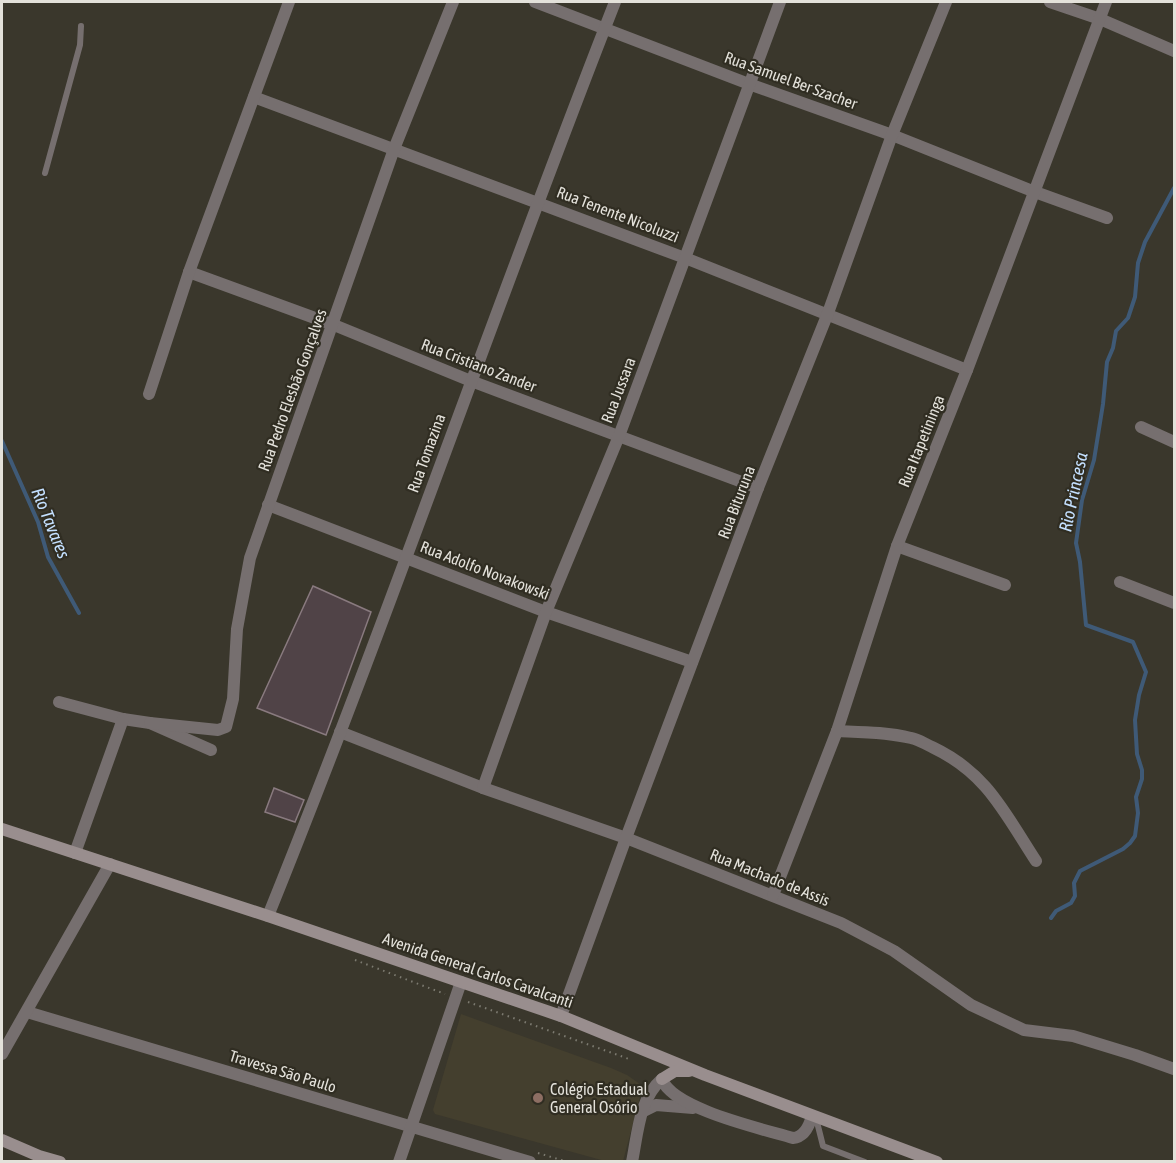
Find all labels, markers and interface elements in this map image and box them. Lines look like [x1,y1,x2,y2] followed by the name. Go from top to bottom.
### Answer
[722,48,860,112] street label: Rua Samuel Ber Szacher
[555,182,681,246] street label: Rua Tenente Nicoluzzi
[254,306,331,474] street label: Rua Pedro Elesbão Gonçalves
[419,335,539,395] street label: Rua Cristiano Zander
[597,355,639,425] street label: Rua Jussara
[894,392,949,490] street label: Rua Itapetininga
[403,411,449,495] street label: Rua Tomazina
[1054,450,1092,534] water label: Rio Princesa
[714,463,758,541] street label: Rua Bituruna
[27,485,75,561] water label: Rio Tavares
[418,537,552,603] street label: Rua Adolfo Novakowski
[708,845,833,909] street label: Rua Machado de Assis
[380,929,576,1011] street label: Avenida General Carlos Cavalcanti
[227,1046,339,1096] street label: Travessa São Paulo
[550,1080,649,1116] place label: Colégio Estadual General Osório
[531,1091,545,1105] marker: Colégio Estadual General Osório

